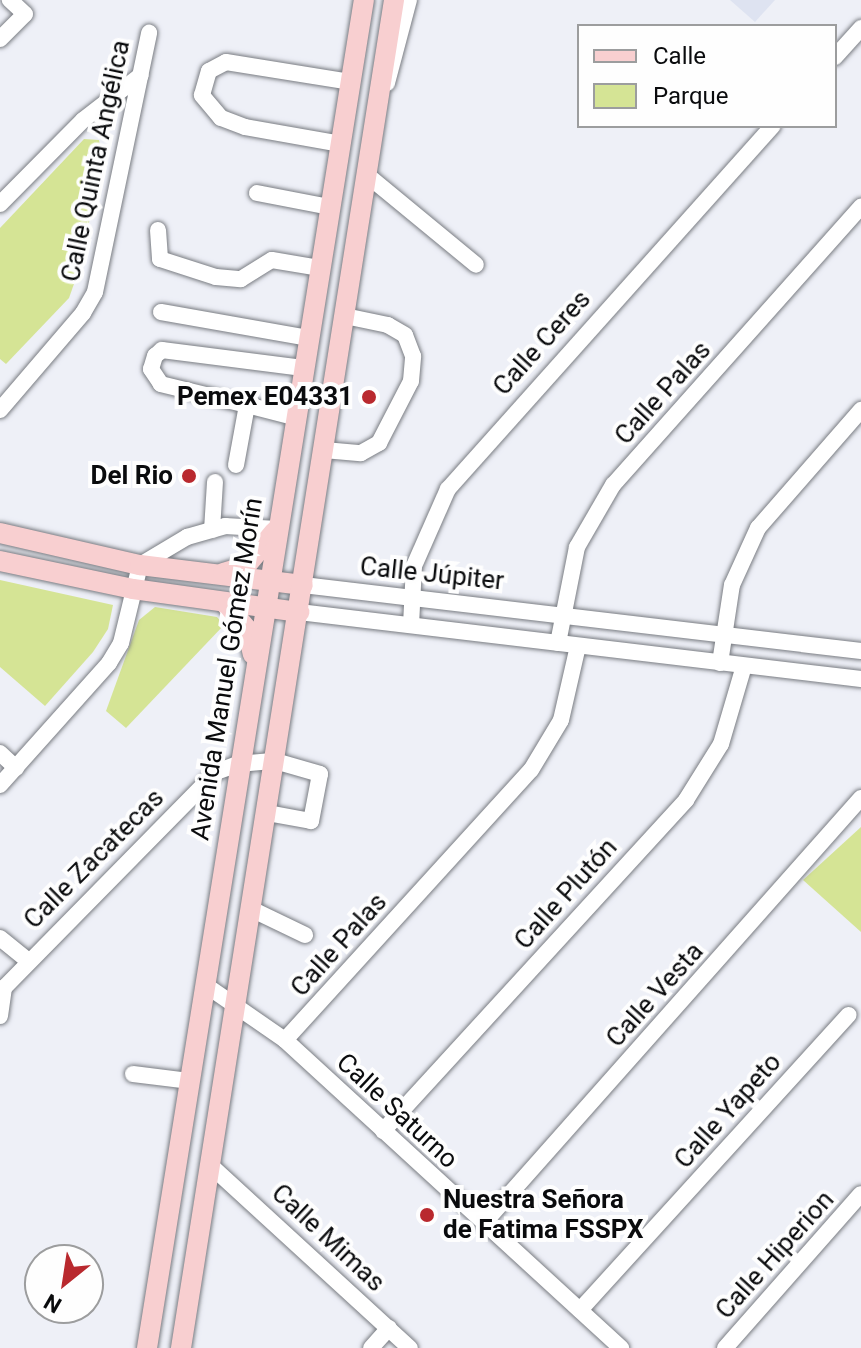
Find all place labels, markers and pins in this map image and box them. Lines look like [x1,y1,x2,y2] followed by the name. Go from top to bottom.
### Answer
[177,381,353,413] place label: Pemex E04331
[360,388,378,406] marker: Pemex E04331
[91,460,173,492] place label: Del Rio
[180,467,198,485] marker: Del Rio
[443,1184,643,1246] place label: Nuestra Señora de Fatima FSSPX
[418,1206,436,1224] marker: Nuestra Señora de Fatima FSSPX

